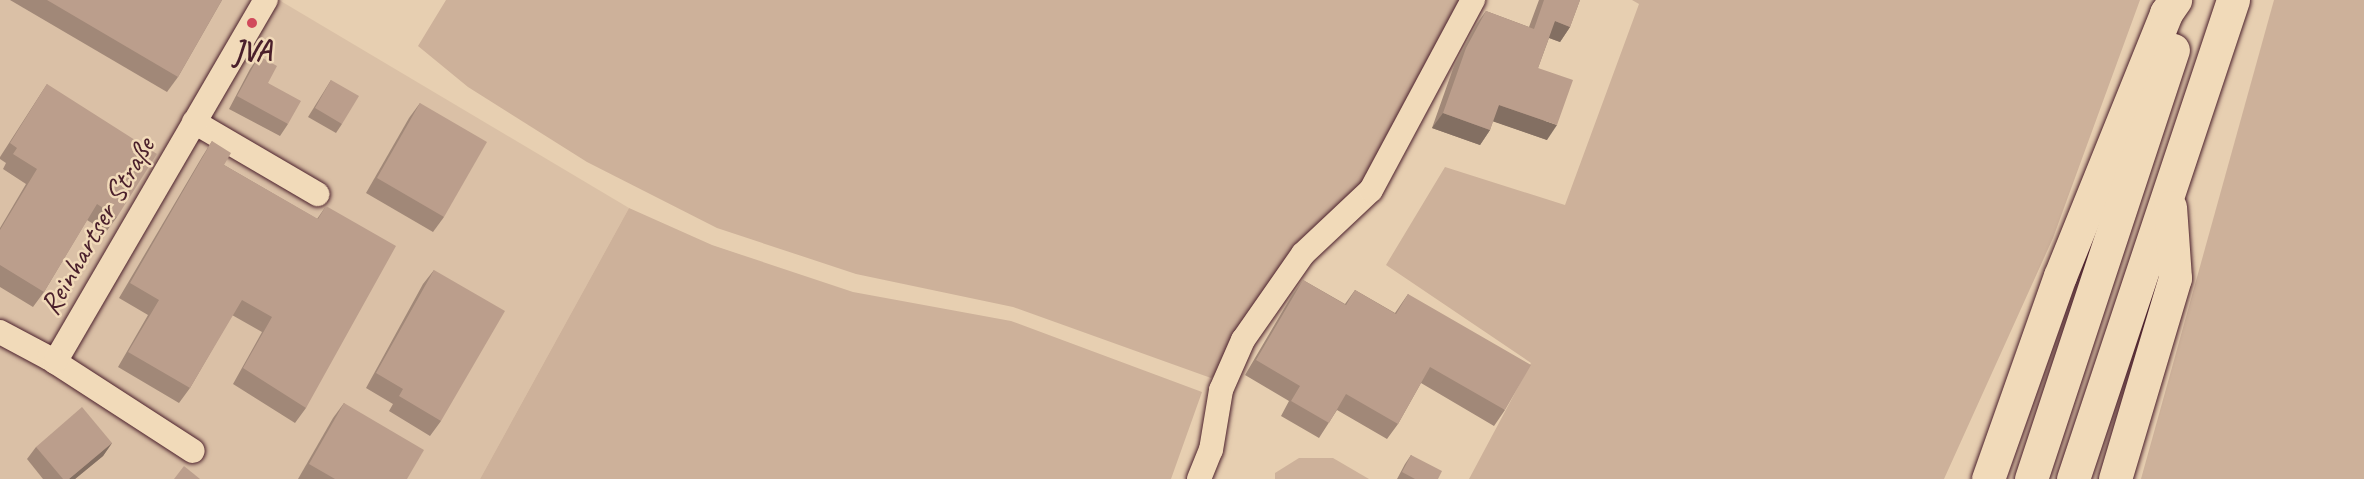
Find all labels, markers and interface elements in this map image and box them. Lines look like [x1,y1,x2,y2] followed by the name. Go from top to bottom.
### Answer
[245,16,259,30] marker: JVA
[233,33,271,69] place label: JVA
[31,130,163,322] street label: Reinhartser Straße

